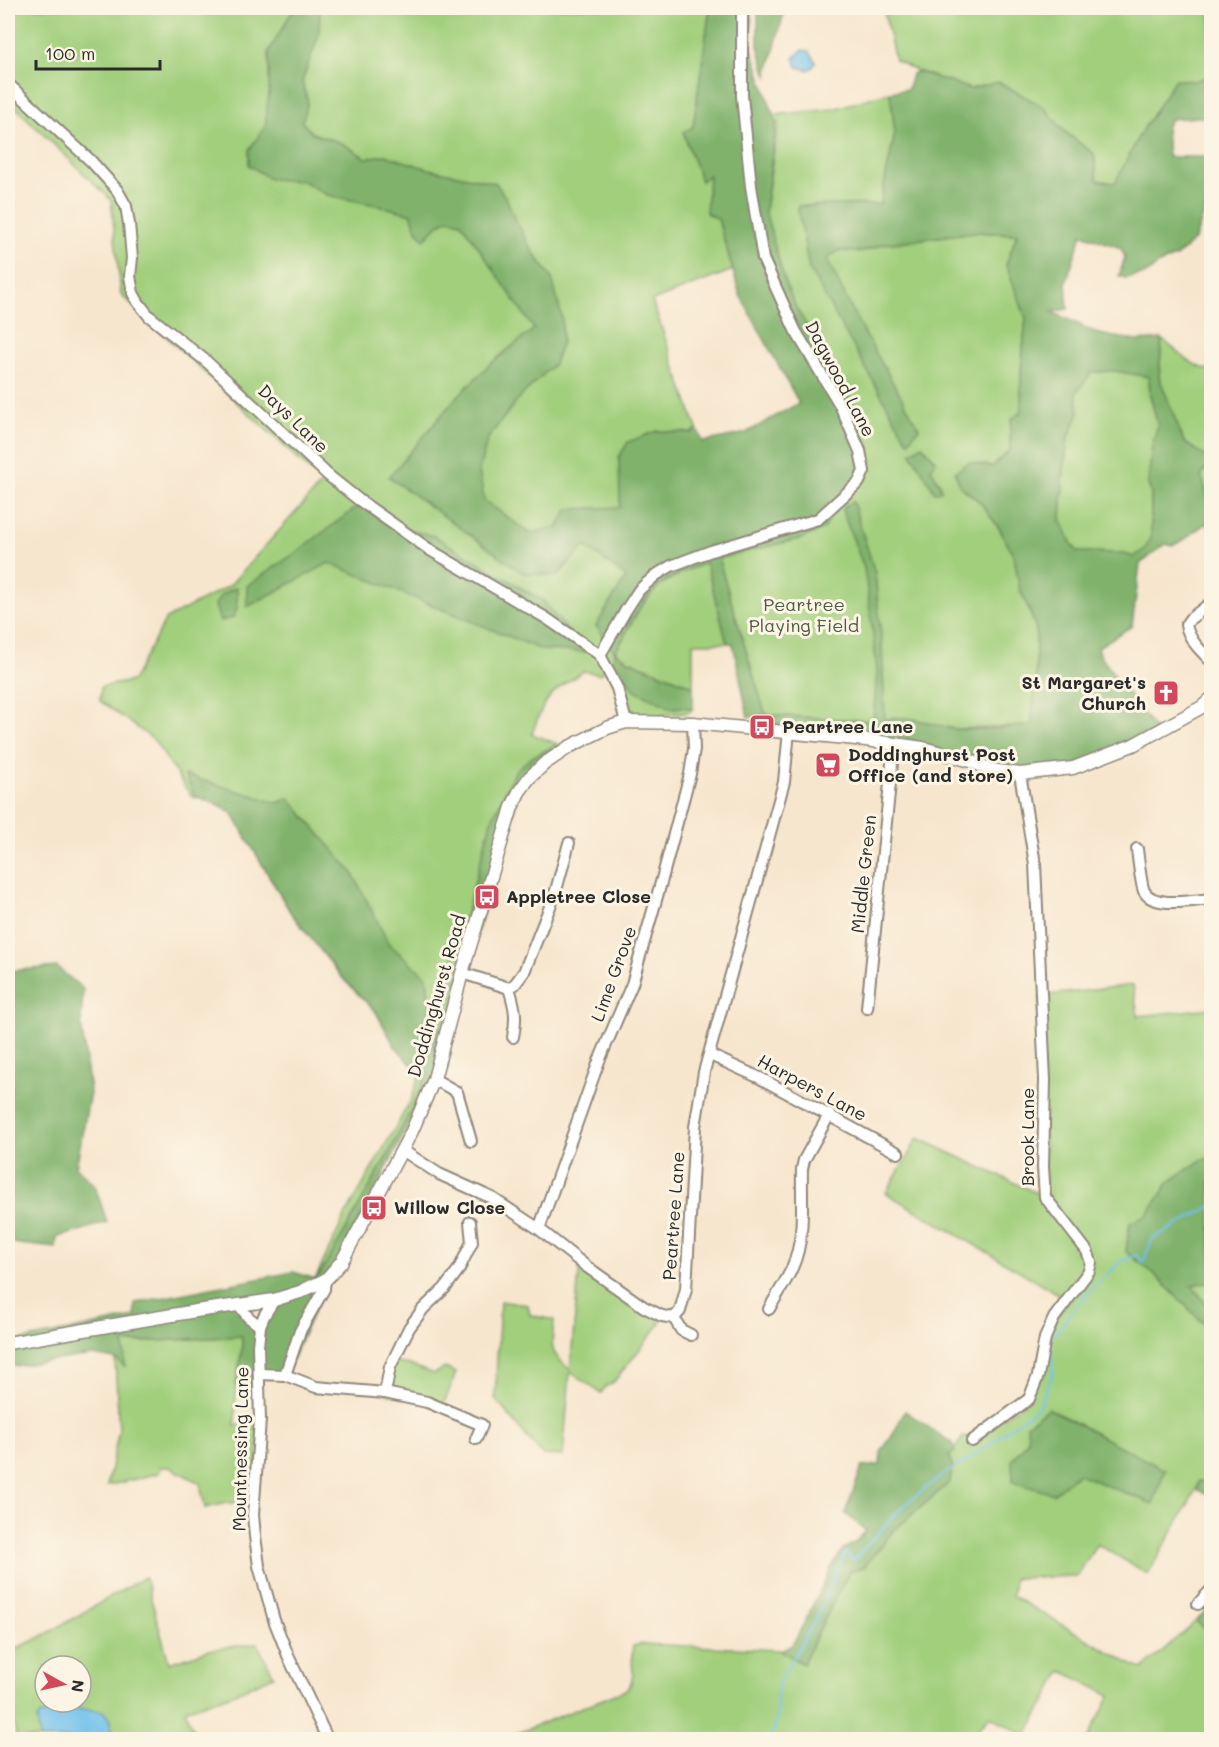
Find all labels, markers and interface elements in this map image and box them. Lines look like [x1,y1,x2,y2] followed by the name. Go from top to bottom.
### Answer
[36,33,160,71] scale bar
[45,41,95,65] text: 100 m
[800,316,882,441] street label: Dagwood Lane
[253,379,334,458] street label: Days Lane
[749,592,859,637] park label: Peartree Playing Field
[1022,670,1146,715] place label: St Margaret's Church
[1151,678,1181,708] church icon: St Margaret's Church
[747,712,777,742] bus stop icon: Peartree Lane
[782,714,914,738] place label: Peartree Lane
[848,742,1016,787] place label: Doddinghurst Post Office (and store)
[813,750,843,780] supermarket icon: Doddinghurst Post Office (and store)
[845,814,881,934] street label: Middle Green
[472,882,502,912] bus stop icon: Appletree Close
[506,884,651,908] place label: Appletree Close
[401,912,471,1080] street label: Doddinghurst Road
[585,923,641,1025] street label: Lime Grove
[754,1048,871,1126] street label: Harpers Lane
[1015,1088,1039,1186] street label: Brook Lane
[657,1151,689,1281] street label: Peartree Lane
[359,1193,389,1223] bus stop icon: Willow Close
[394,1195,506,1219] place label: Willow Close
[227,1366,253,1532] street label: Mountnessing Lane
[33,1654,93,1714] north arrow
[67,1679,90,1694] text: N

